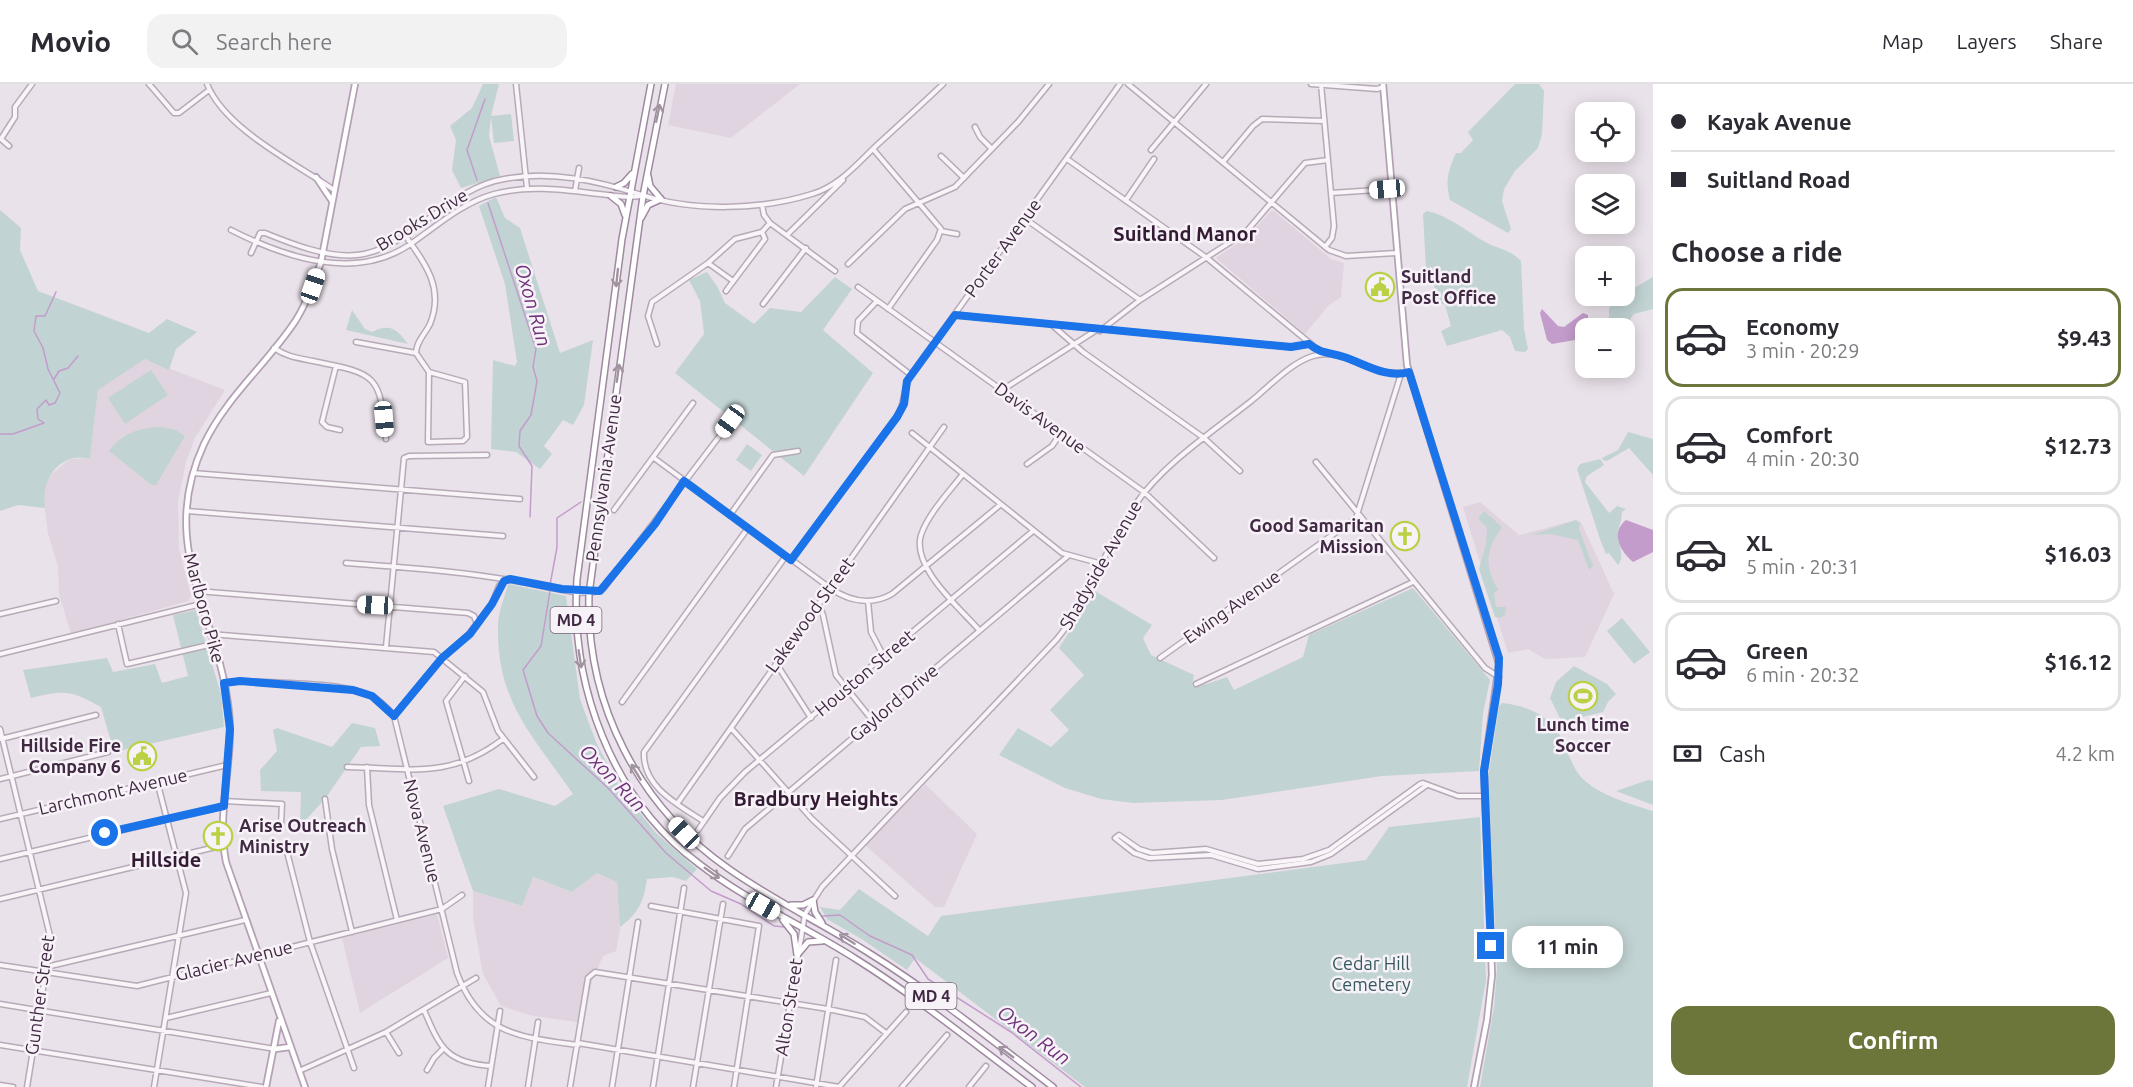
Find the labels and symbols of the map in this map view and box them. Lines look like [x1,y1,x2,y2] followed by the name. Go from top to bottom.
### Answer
[653,104,664,124] one-way arrow
[1368,178,1406,200] car
[372,184,471,254] street label: Brooks Drive
[960,194,1045,300] street label: Porter Avenue
[1113,222,1257,245] district label: Suitland Manor
[511,261,556,349] water label: Oxon Run
[299,266,327,306] car
[1401,266,1496,307] place label: Suitland Post Office
[612,268,623,288] one-way arrow
[1364,271,1396,303] public building icon: Suitland Post Office
[612,364,623,384] one-way arrow
[991,377,1090,457] street label: Davis Avenue
[581,393,625,563] street label: Pennsylvania Avenue
[373,400,395,438] car
[712,401,748,441] car
[1055,496,1145,633] street label: Shadyside Avenue
[1249,515,1384,556] place label: Good Samaritan Mission
[1389,520,1421,552] church icon: Good Samaritan Mission
[181,551,229,665] street label: Marlboro Pike
[761,553,858,676] street label: Lakewood Street
[1179,565,1284,647] street label: Ewing Avenue
[357,595,393,615] car
[550,607,602,633] road number: MD 4
[811,625,918,720] street label: Houston Street
[575,649,586,669] one-way arrow
[845,660,942,745] street label: Gaylord Drive
[1567,680,1599,712] sports icon: Lunch time Soccer
[1536,714,1630,755] place label: Lunch time Soccer
[20,735,121,776] place label: Hillside Fire Company 6
[575,739,651,816] water label: Oxon Run
[126,740,158,772] public building icon: Hillside Fire Company 6
[36,764,189,818] street label: Larchmont Avenue
[630,764,642,781] one-way arrow
[400,777,446,885] street label: Nova Avenue
[733,787,899,810] district label: Bradbury Heights
[665,814,703,852] car
[239,815,366,856] place label: Arise Outreach Ministry
[91,819,118,846] route start
[202,820,234,852] church icon: Arise Outreach Ministry
[131,848,201,871] district label: Hillside
[703,867,719,879] one-way arrow
[743,889,783,923] car
[1512,925,1623,967] callout: 11 min
[1477,932,1504,959] route end
[839,933,856,945] one-way arrow
[21,934,57,1056] street label: Gunther Street
[173,936,295,984] street label: Glacier Avenue
[1331,953,1411,994] park label: Cedar Hill Cemetery
[770,957,806,1057] street label: Alton Street
[906,983,956,1009] road number: MD 4
[993,1000,1075,1069] water label: Oxon Run
[998,1045,1014,1058] one-way arrow

